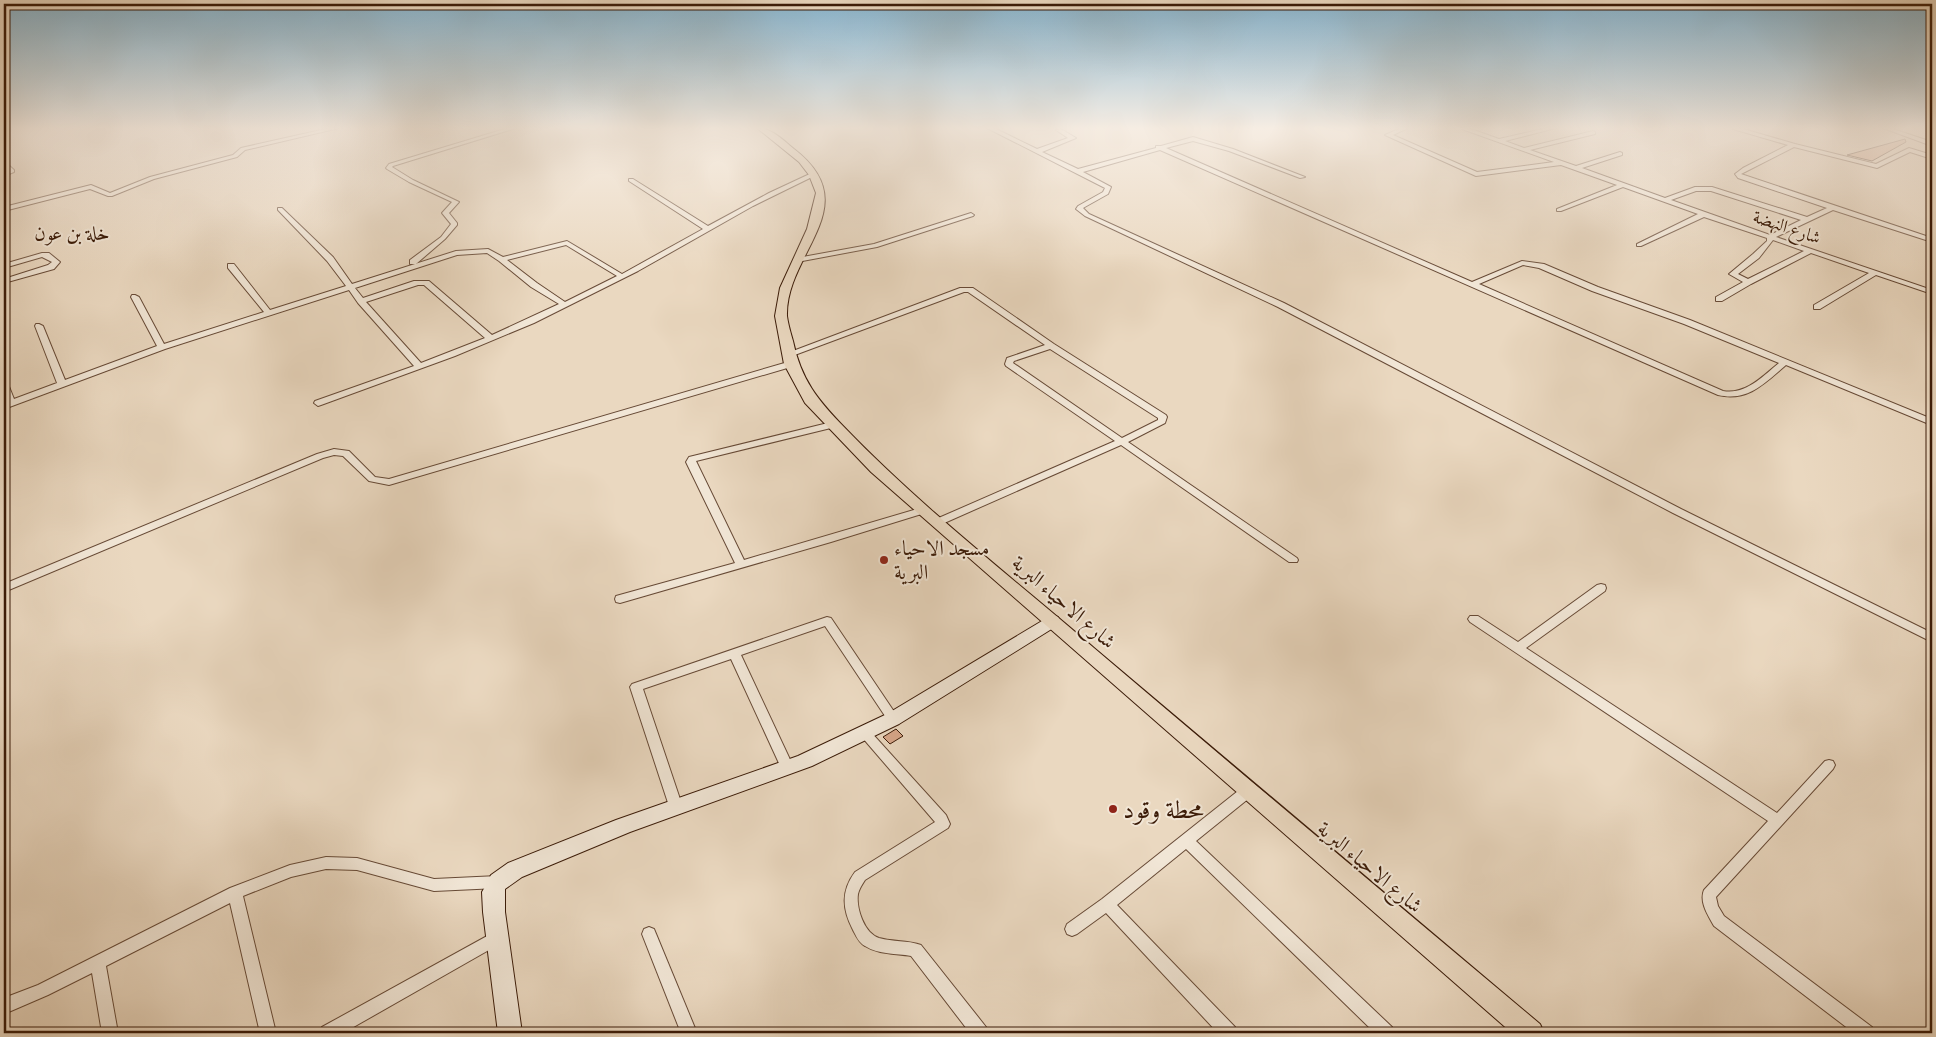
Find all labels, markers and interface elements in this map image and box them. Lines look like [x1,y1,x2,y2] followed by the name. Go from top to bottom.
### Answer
[1749,205,1824,253] street label: شارع النهضة
[34,221,110,250] district label: خلة بن عون
[894,535,989,589] place label: مسجد الاحياء البرية
[1003,550,1121,658] street label: شارع الاحياء البرية
[878,554,890,566] marker: مسجد الاحياء البرية
[1123,794,1204,830] place label: محطة وقود
[1107,803,1119,815] marker: محطة وقود
[1309,815,1428,922] street label: شارع الاحياء البرية

